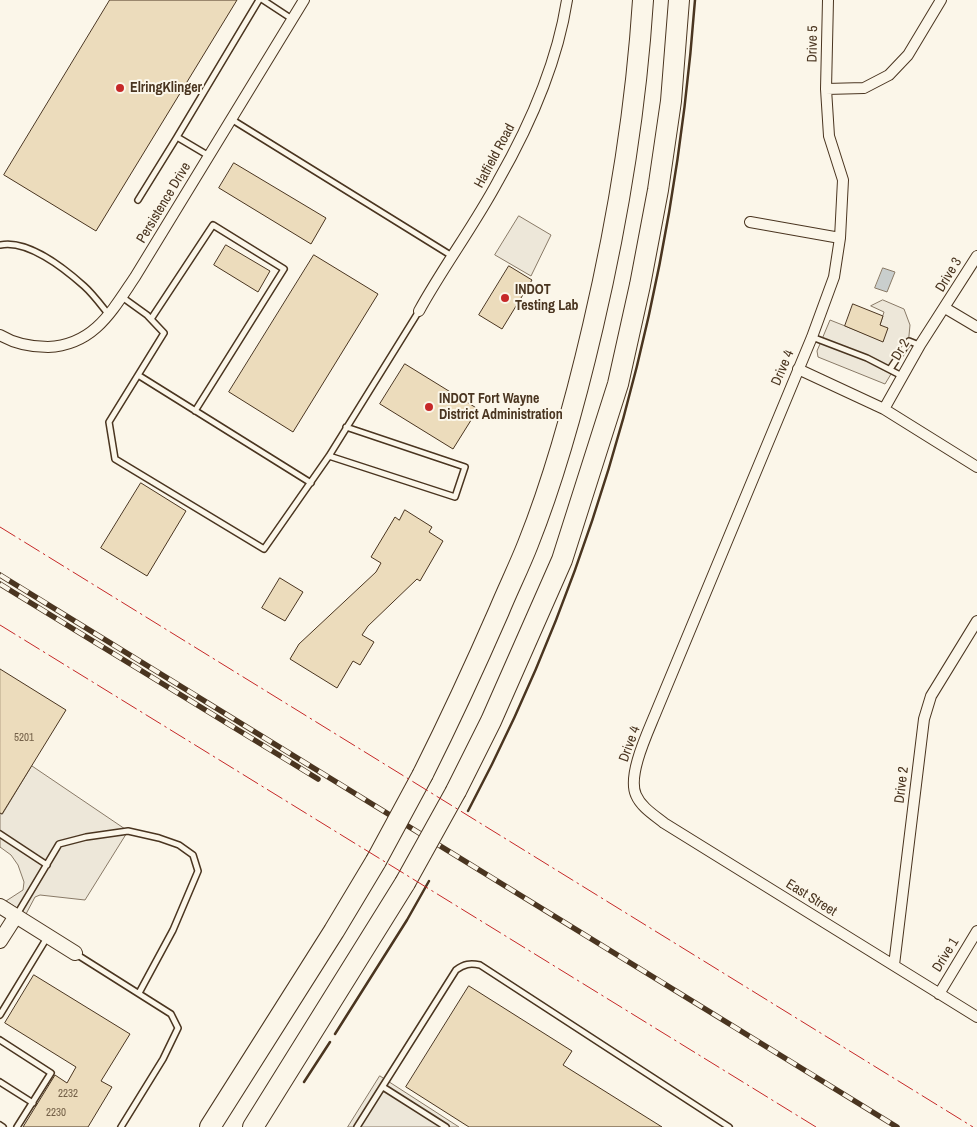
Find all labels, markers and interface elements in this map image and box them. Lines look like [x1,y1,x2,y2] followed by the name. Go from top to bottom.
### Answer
[804,25,822,63] street label: Drive 5
[130,80,202,96] place label: ElringKlinger
[114,82,126,94] marker: ElringKlinger
[471,121,519,191] street label: Hatfield Road
[133,160,195,246] street label: Persistence Drive
[932,255,966,295] street label: Drive 3
[515,282,579,314] place label: INDOT Testing Lab
[499,292,511,304] marker: INDOT Testing Lab
[888,336,914,364] street label: Dr 2
[768,348,798,388] street label: Drive 4
[439,391,563,424] place label: INDOT Fort Wayne District Administration
[423,401,435,413] marker: INDOT Fort Wayne District Administration
[616,724,644,764] street label: Drive 4
[14,731,34,745] house number: 5201
[891,766,913,804] street label: Drive 2
[782,876,840,920] street label: East Street
[929,935,963,975] street label: Drive 1
[58,1087,78,1101] house number: 2232
[46,1106,66,1120] house number: 2230

